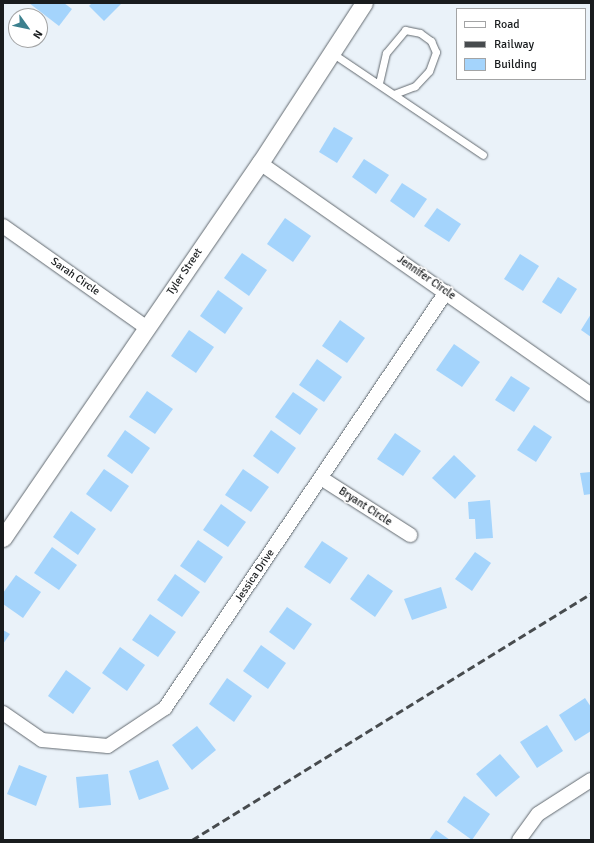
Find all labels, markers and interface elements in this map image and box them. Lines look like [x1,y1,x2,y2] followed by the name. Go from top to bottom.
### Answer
[8,8,48,48] north arrow
[456,8,586,80] legend
[494,17,520,32] text: Road
[30,28,45,41] text: N
[494,37,534,52] text: Railway
[494,57,537,72] text: Building
[165,246,205,298] street label: Tyler Street
[394,253,458,303] street label: Jennifer Circle
[48,255,102,299] street label: Sarah Circle
[336,485,394,529] street label: Bryant Circle
[233,547,277,605] street label: Jessica Drive

